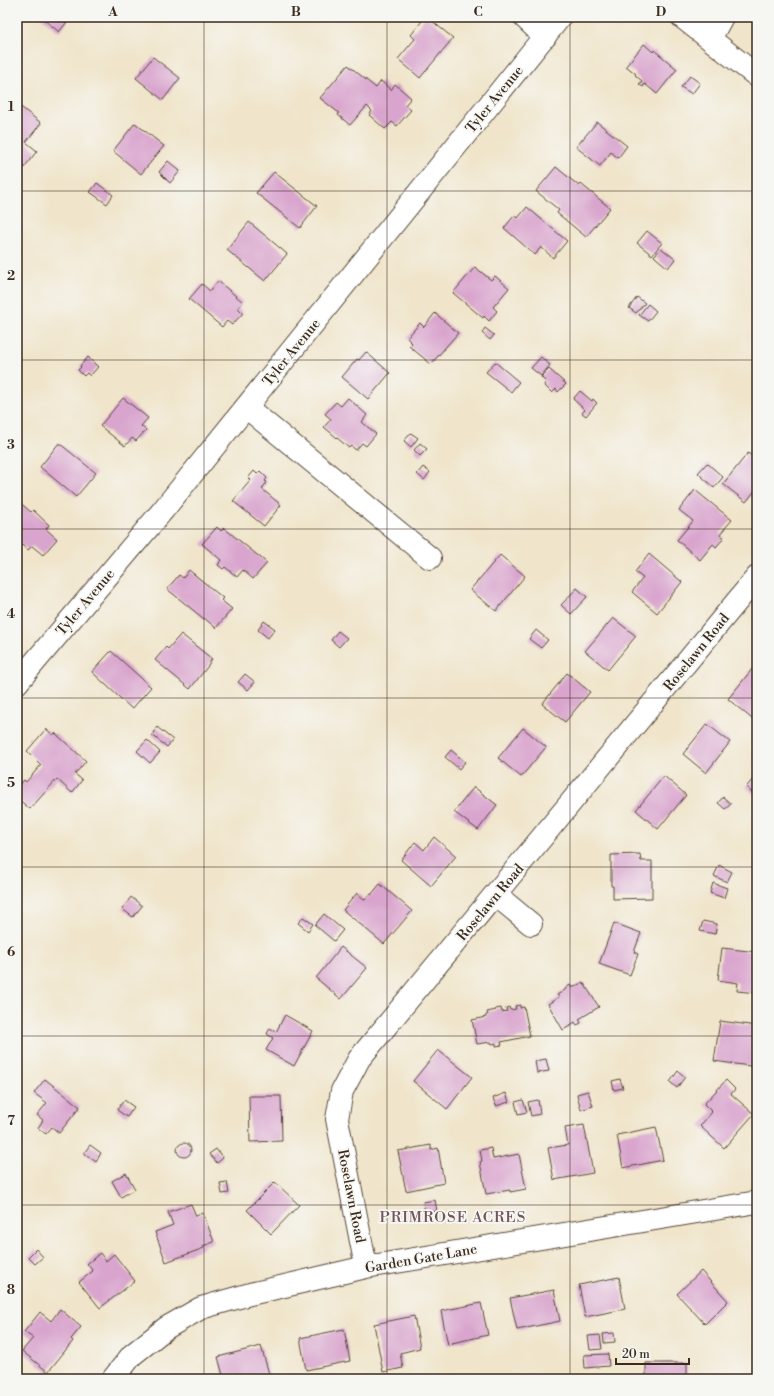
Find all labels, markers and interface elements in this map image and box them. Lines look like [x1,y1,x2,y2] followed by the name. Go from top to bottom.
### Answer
[107,4,118,20] text: A
[291,4,301,20] text: B
[473,4,483,20] text: C
[656,4,666,20] text: D
[462,62,527,137] street label: Tyler Avenue
[8,99,15,115] text: 1
[7,268,15,284] text: 2
[259,315,324,390] street label: Tyler Avenue
[7,437,15,453] text: 3
[53,566,119,640] street label: Tyler Avenue
[7,606,16,622] text: 4
[660,610,734,695] street label: Roselawn Road
[7,775,15,791] text: 5
[453,860,528,945] street label: Roselawn Road
[7,944,15,960] text: 6
[7,1113,15,1129] text: 7
[333,1148,369,1245] street label: Roselawn Road
[380,1208,526,1227] district label: PRIMROSE ACRES
[364,1240,479,1278] street label: Garden Gate Lane
[7,1282,15,1298] text: 8
[616,1340,689,1366] scale bar
[622,1347,650,1362] text: 20 m

